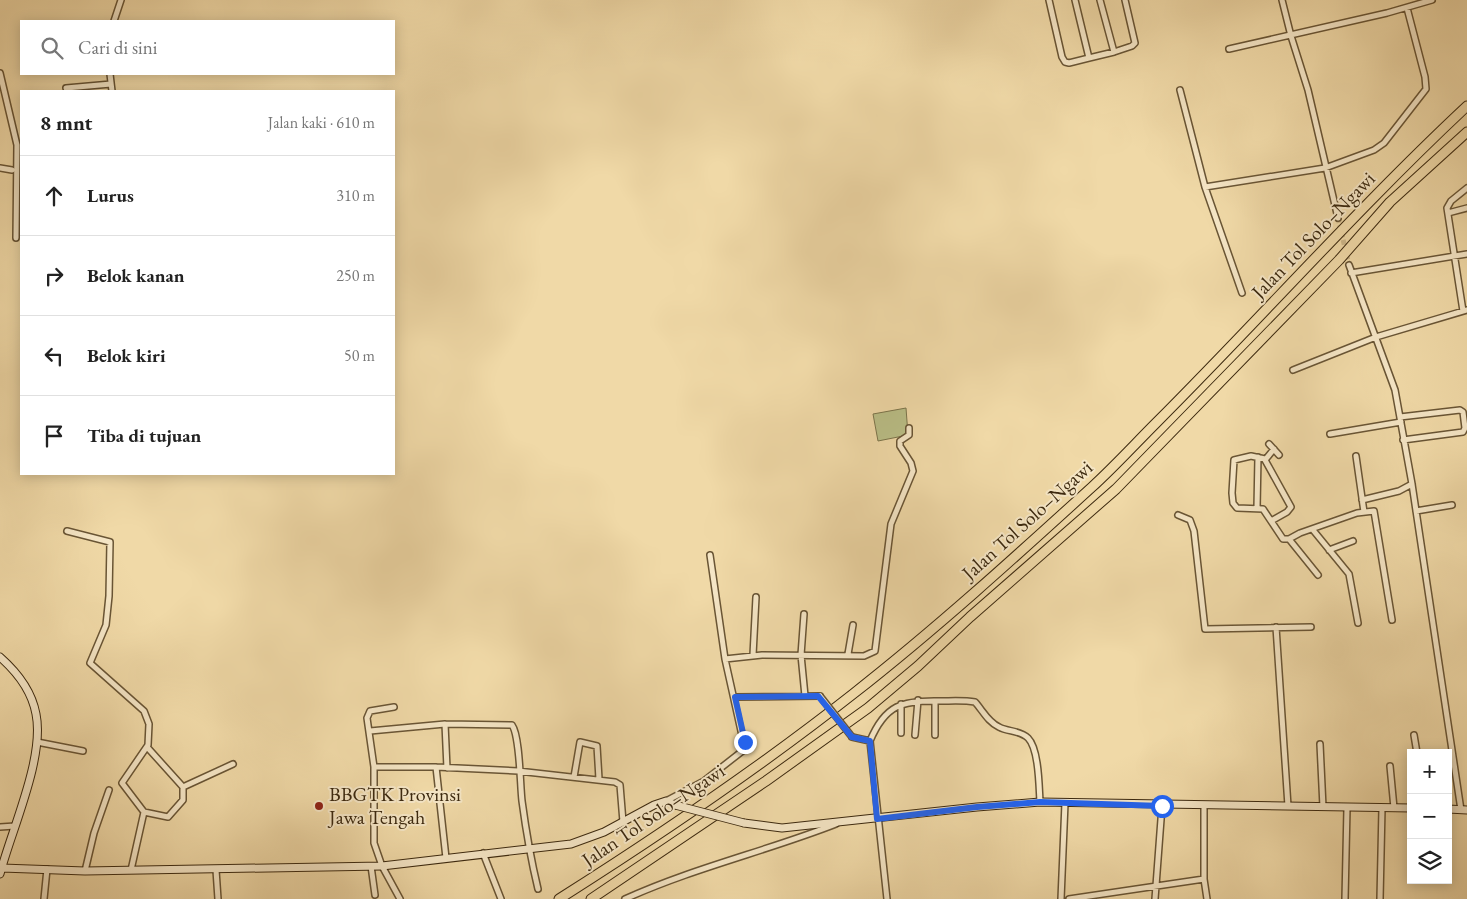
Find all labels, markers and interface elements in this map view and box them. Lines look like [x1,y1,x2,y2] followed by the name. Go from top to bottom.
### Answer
[20,20,395,75] search box
[38,34,66,62] icon: search
[78,35,157,60] text: Cari di sini
[40,109,92,136] text: 8 mnt
[268,112,375,133] text: Jalan kaki · 610 m
[1244,166,1380,306] street label: Jalan Tol Solo–Ngawi
[40,182,68,210] icon: ahead
[87,183,134,208] text: Lurus
[336,185,375,206] text: 310 m
[40,262,68,290] icon: right
[87,263,185,288] text: Belok kanan
[336,265,375,286] text: 250 m
[40,342,68,370] icon: left
[87,343,166,368] text: Belok kiri
[344,345,375,366] text: 50 m
[40,422,68,450] icon: arrive
[87,423,201,448] text: Tiba di tujuan
[955,454,1098,587] street label: Jalan Tol Solo–Ngawi
[734,731,757,754] route end
[1407,749,1452,884] map controls
[1407,749,1452,794] button: +
[575,757,730,874] street label: Jalan Tol Solo–Ngawi
[327,781,461,830] place label: BBGTK Provinsi Jawa Tengah
[1407,794,1452,839] button: −
[1151,795,1174,818] route start
[313,800,325,812] marker: BBGTK Provinsi Jawa Tengah
[1407,839,1452,884] button: layers

